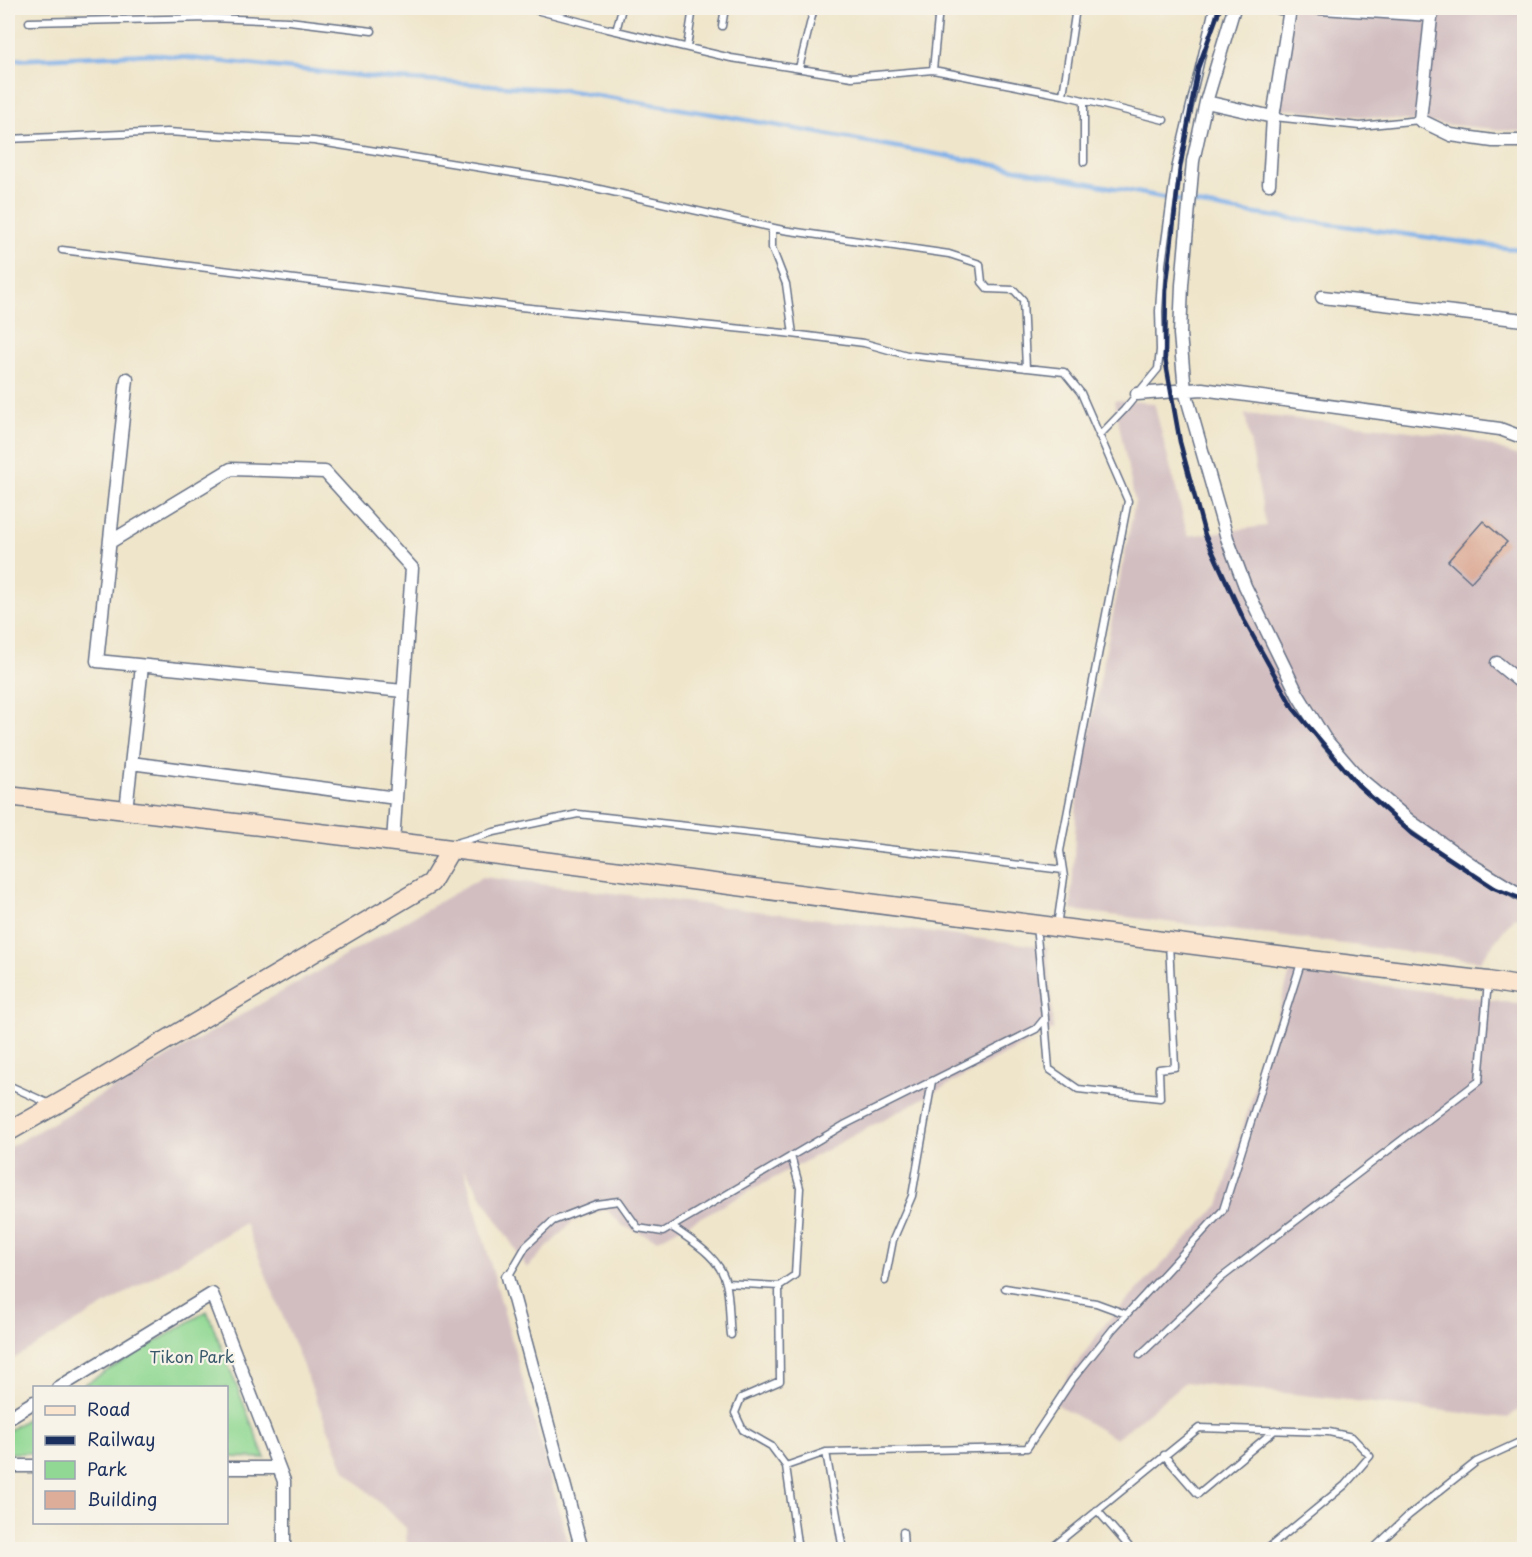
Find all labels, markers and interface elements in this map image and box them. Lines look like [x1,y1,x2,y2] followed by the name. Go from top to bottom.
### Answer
[150,1344,235,1368] park label: Tikon Park
[33,1386,228,1524] legend
[87,1395,131,1422] text: Road
[87,1425,155,1452] text: Railway
[87,1455,127,1482] text: Park
[87,1485,157,1512] text: Building

